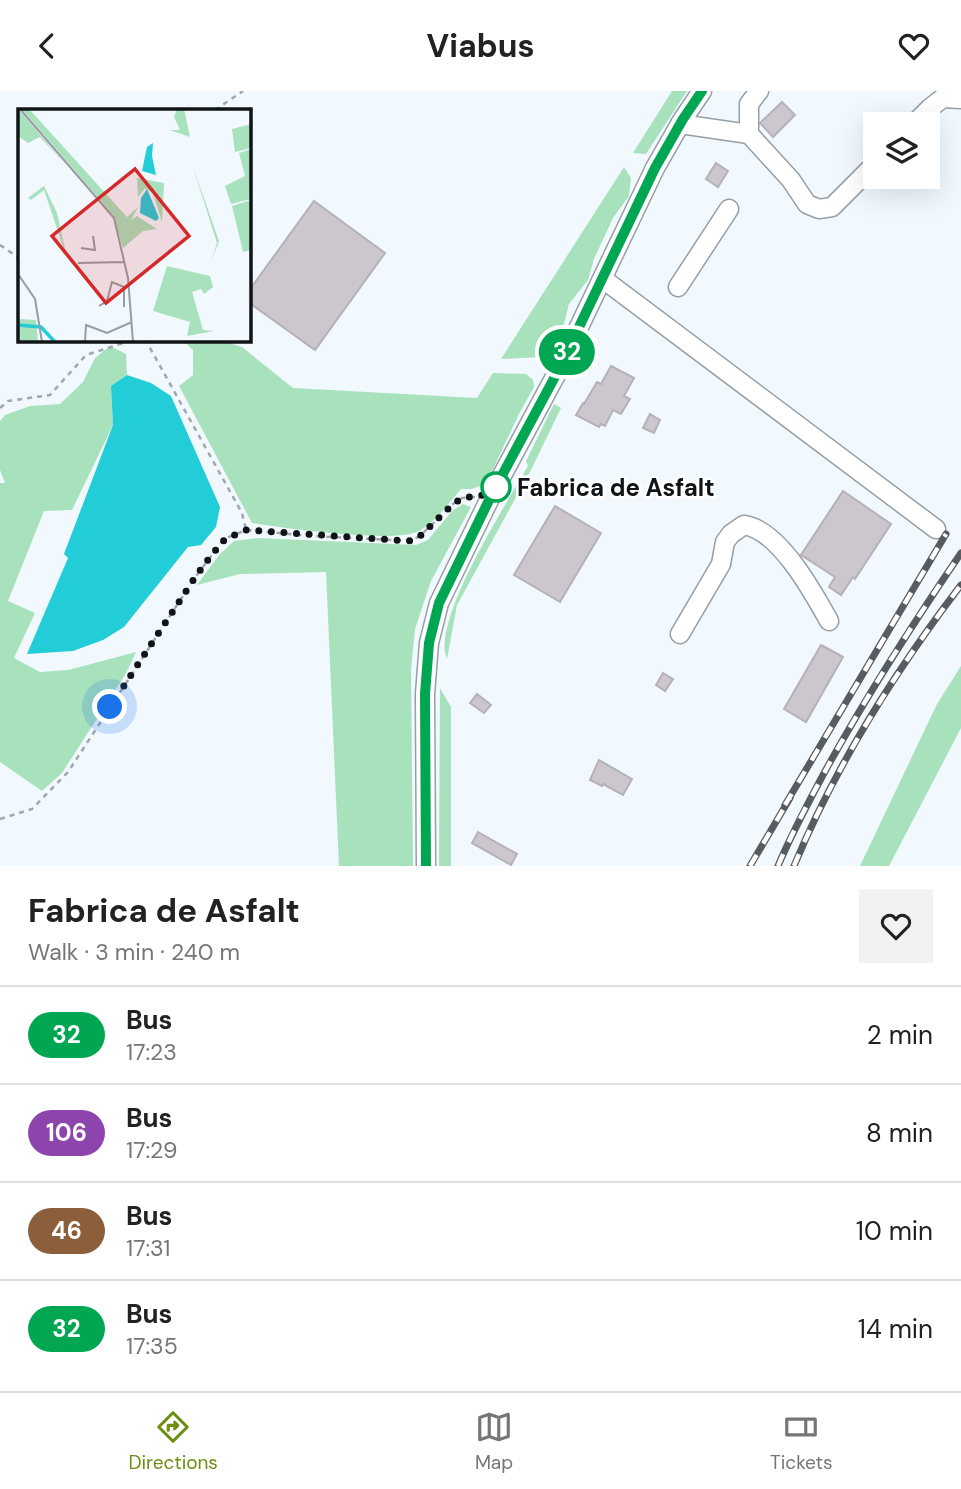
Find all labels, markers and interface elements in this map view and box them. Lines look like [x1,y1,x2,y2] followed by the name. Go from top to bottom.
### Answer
[427,25,534,67] text: Viabus
[28,27,66,65] icon: back
[895,27,933,65] icon: heart
[18,109,250,341] inset map
[863,112,940,189] map controls
[863,112,940,189] button: layers
[536,329,598,375] line badge: 32
[553,336,581,367] text: 32
[481,472,511,502] marker: Fabrica de Asfalt
[517,472,715,503] place label: Fabrica de Asfalt
[92,689,127,724] your location
[28,889,300,932] text: Fabrica de Asfalt
[859,889,933,963] button: heart
[28,937,240,967] text: Walk · 3 min · 240 m
[126,1003,172,1037] text: Bus
[867,1018,933,1052] text: 2 min
[52,1019,81,1050] text: 32
[126,1037,177,1067] text: 17:23
[126,1101,172,1135] text: Bus
[866,1116,933,1150] text: 8 min
[46,1117,87,1148] text: 106
[126,1135,178,1165] text: 17:29
[126,1199,172,1233] text: Bus
[856,1214,933,1248] text: 10 min
[51,1215,82,1246] text: 46
[126,1233,170,1263] text: 17:31
[126,1297,172,1331] text: Bus
[858,1312,933,1346] text: 14 min
[52,1313,81,1344] text: 32
[126,1331,178,1361] text: 17:35
[128,1408,218,1475] tab: Directions
[475,1408,513,1475] tab: Map
[770,1408,833,1475] tab: Tickets

